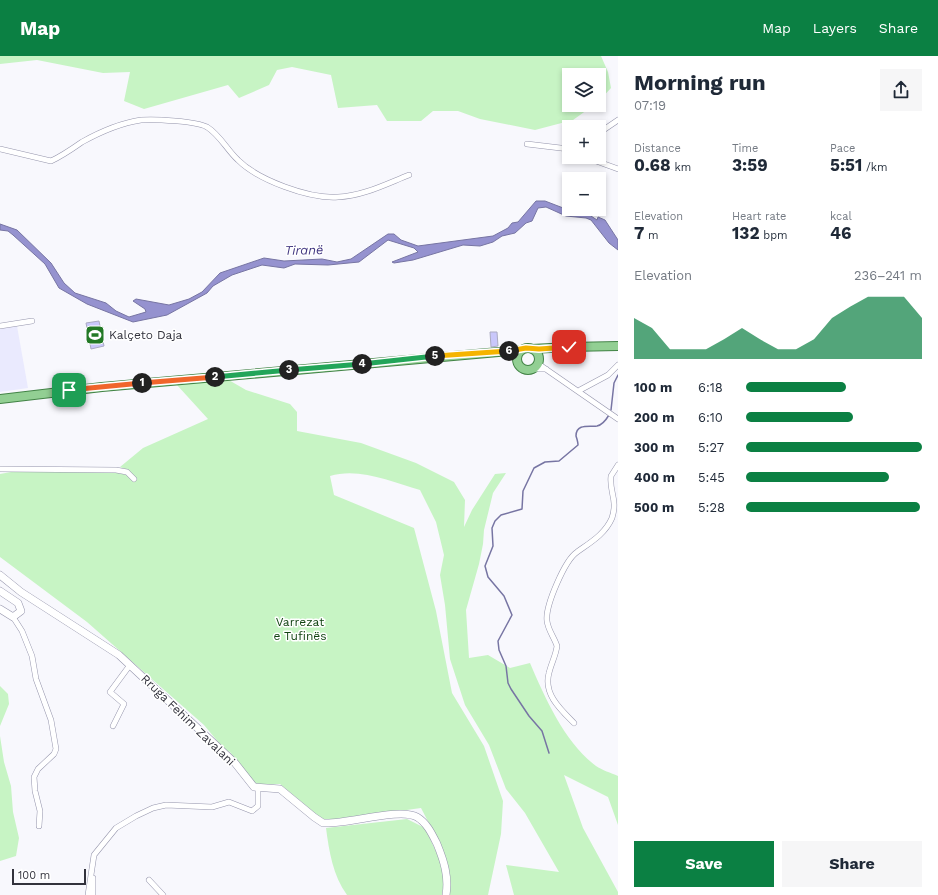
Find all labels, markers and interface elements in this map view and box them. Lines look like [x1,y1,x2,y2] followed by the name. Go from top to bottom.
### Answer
[20,17,60,40] text: Map
[762,20,791,36] text: Map
[813,20,857,36] text: Layers
[879,20,918,36] text: Share
[562,68,606,216] map controls
[562,68,606,112] button: layers
[880,69,922,111] button: share
[634,70,766,95] text: Morning run
[634,98,666,113] text: 07:19
[562,120,606,164] button: +
[634,142,681,155] text: Distance
[732,142,758,155] text: Time
[830,142,855,155] text: Pace
[634,155,671,175] text: 0.68
[732,155,768,175] text: 3:59
[830,155,862,175] text: 5:51
[671,161,691,174] text: km
[862,161,888,174] text: /km
[562,172,606,216] button: −
[634,210,683,223] text: Elevation
[732,210,786,223] text: Heart rate
[830,210,852,223] text: kcal
[634,223,644,243] text: 7
[732,223,760,243] text: 132
[830,223,851,243] text: 46
[644,229,659,242] text: m
[760,229,788,242] text: bpm
[284,242,324,258] water label: Tiranë
[634,268,692,283] text: Elevation
[854,268,922,283] text: 236–241 m
[84,324,106,346] sports icon: Kalçeto Daja
[109,328,183,342] place label: Kalçeto Daja
[552,330,586,364] pin
[558,336,580,358] icon: check
[499,341,519,361] pin: 6
[506,344,512,357] text: 6
[425,346,445,366] pin: 5
[432,349,438,362] text: 5
[352,354,372,374] pin: 4
[358,357,366,370] text: 4
[279,360,299,380] pin: 3
[286,363,292,376] text: 3
[205,367,225,387] pin: 2
[212,370,218,383] text: 2
[52,373,86,407] pin
[132,373,152,393] pin: 1
[140,376,144,389] text: 1
[58,379,80,401] icon: arrive
[634,380,672,395] text: 100 m
[698,380,723,395] text: 6:18
[634,410,674,425] text: 200 m
[698,410,723,425] text: 6:10
[634,440,674,455] text: 300 m
[698,440,724,455] text: 5:27
[634,470,675,485] text: 400 m
[698,470,725,485] text: 5:45
[634,500,674,515] text: 500 m
[698,500,725,515] text: 5:28
[273,615,327,643] park label: Varrezat e Tufinës
[138,672,238,768] street label: Rruga Fehim Zavalani
[634,841,774,887] button: Save
[782,841,922,887] button: Share
[12,867,86,886] scale bar
[18,869,50,882] text: 100 m

